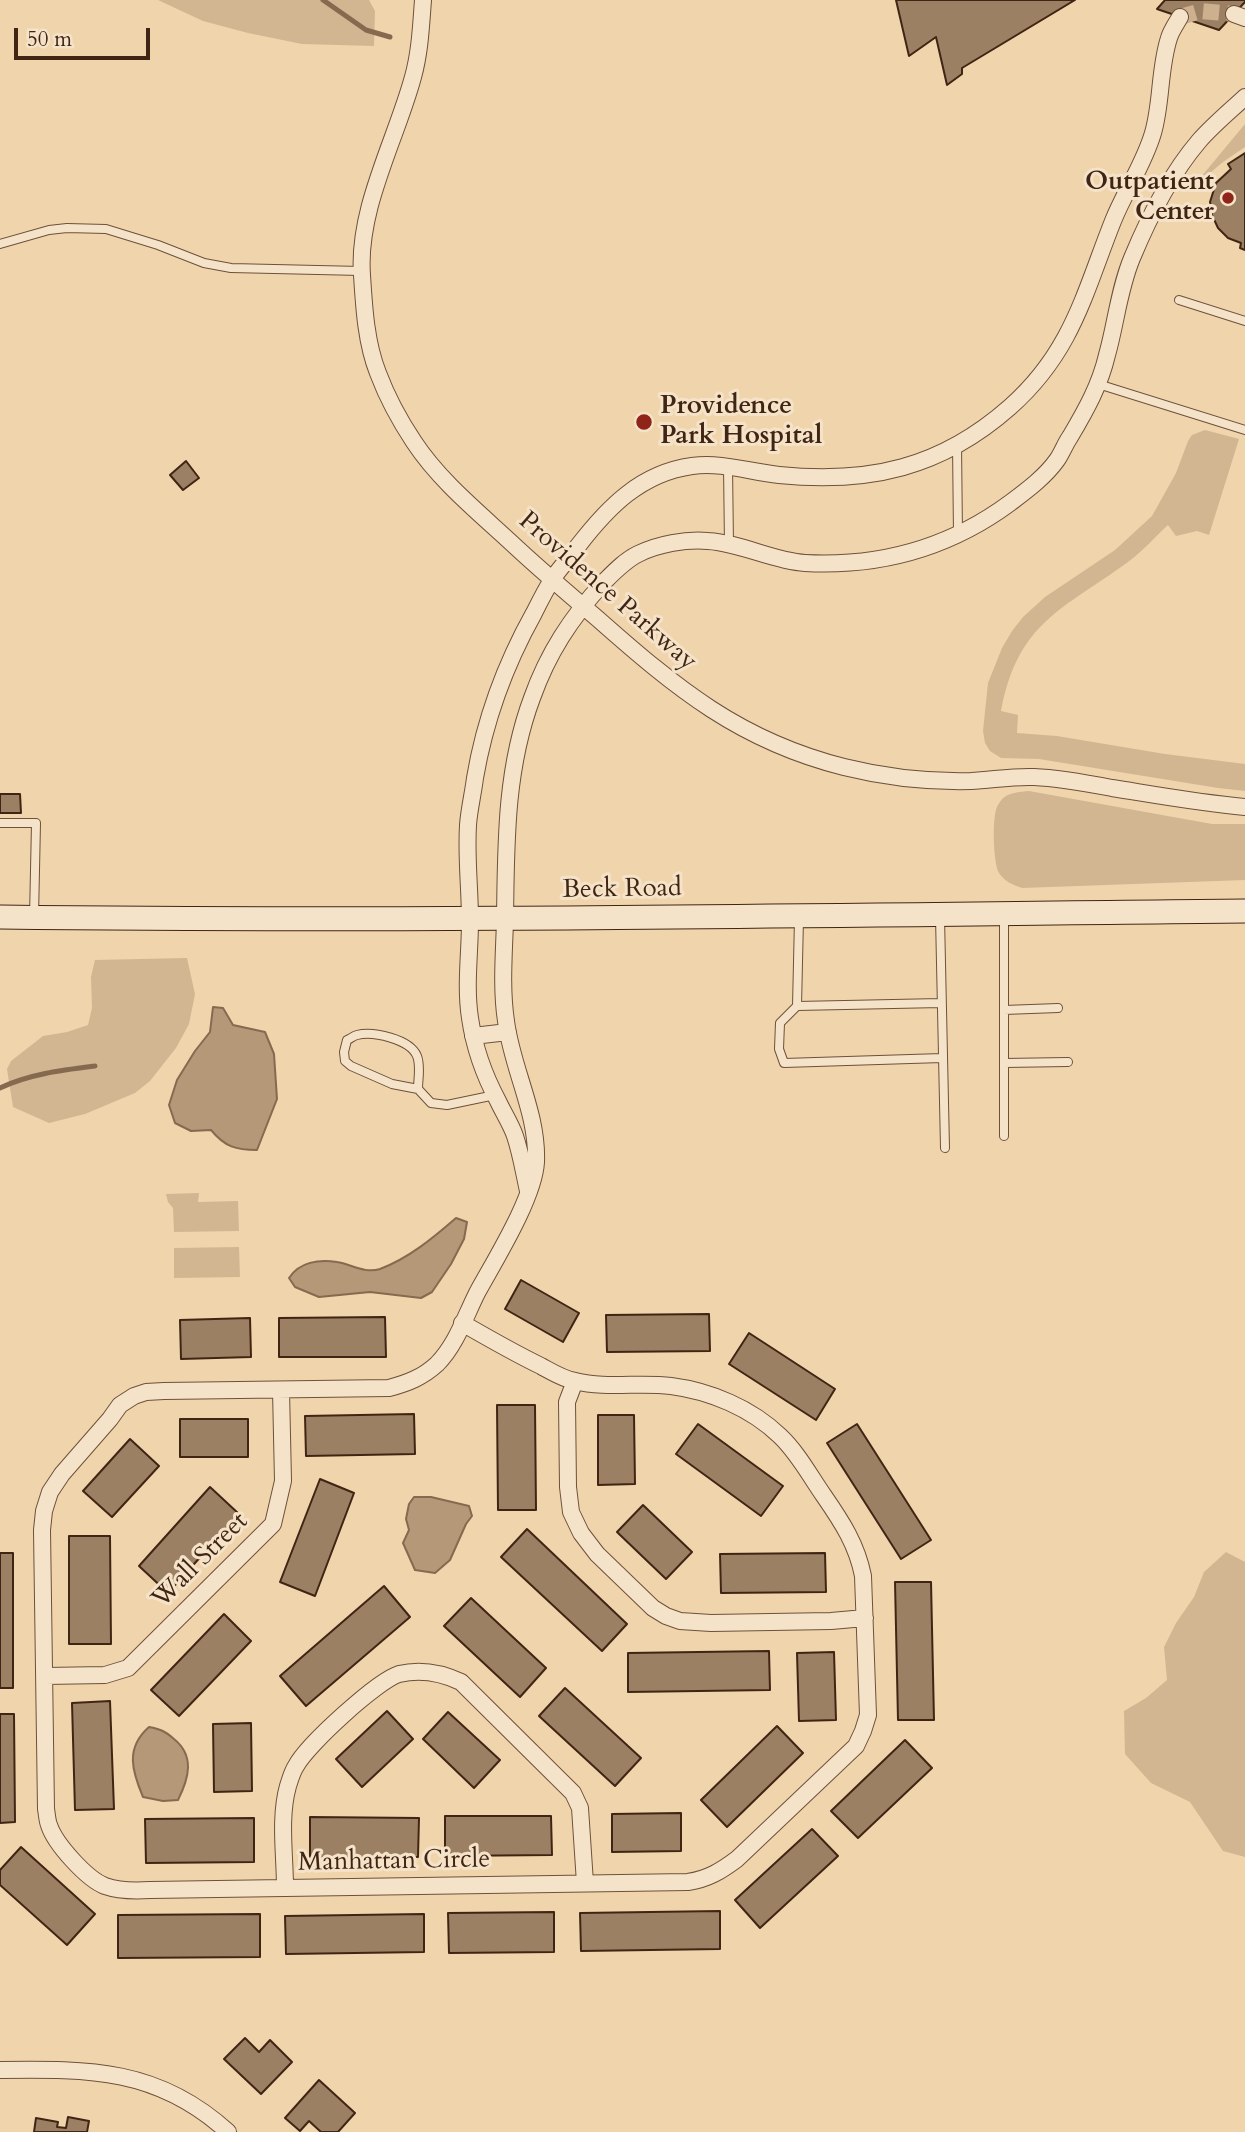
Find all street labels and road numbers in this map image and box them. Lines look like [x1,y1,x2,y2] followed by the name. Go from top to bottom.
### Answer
[511,506,703,678] street label: Providence Parkway
[562,873,682,907] street label: Beck Road
[147,1507,255,1615] street label: Wall Street
[298,1845,490,1879] street label: Manhattan Circle

